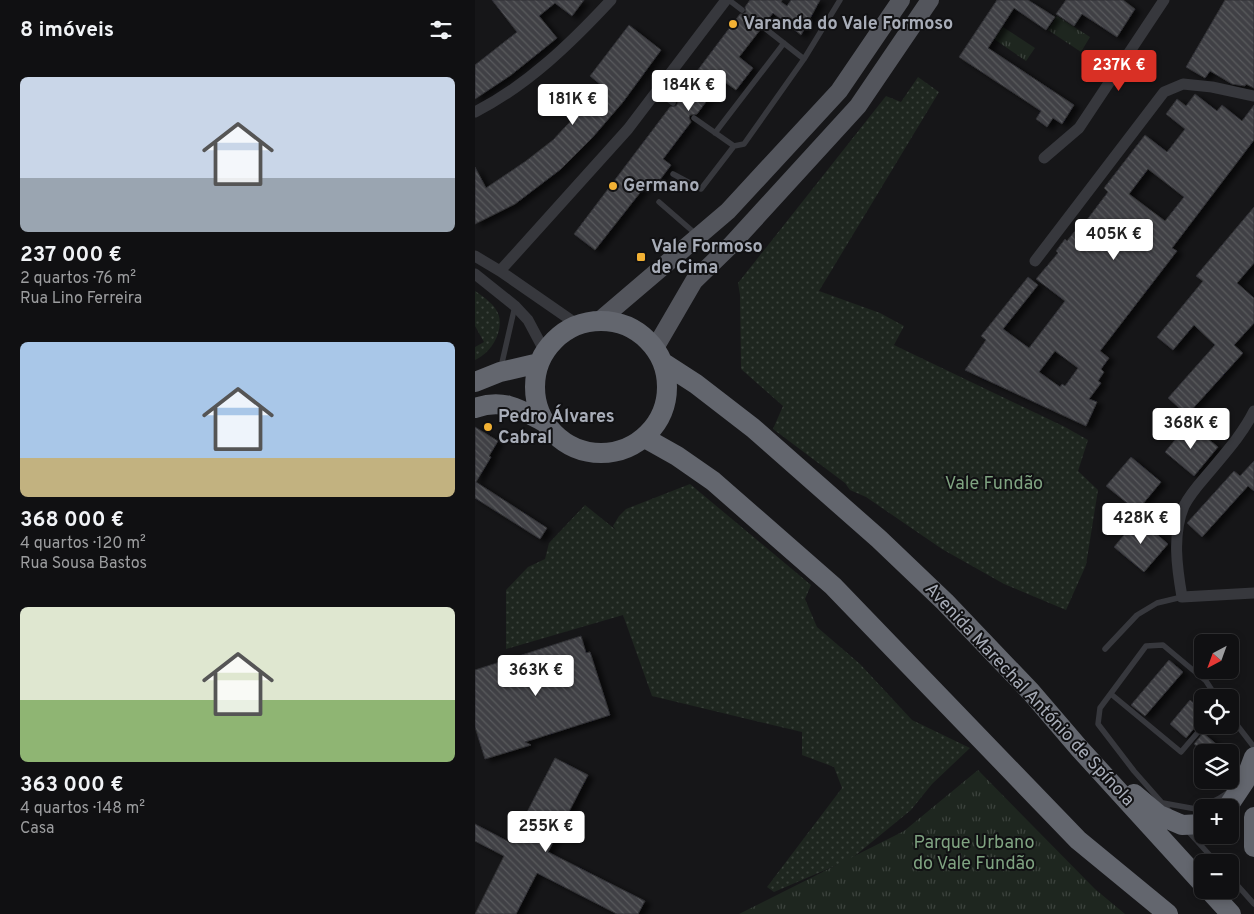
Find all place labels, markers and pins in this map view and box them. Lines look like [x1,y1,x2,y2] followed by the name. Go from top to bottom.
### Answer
[743,13,953,36] place label: Varanda do Vale Formoso
[727,18,739,30] marker: Varanda do Vale Formoso
[1078,49,1160,92] pin: 237K €
[648,70,730,112] pin: 184K €
[532,84,614,126] pin: 181K €
[623,175,699,198] place label: Germano
[607,180,619,192] marker: Germano
[1073,218,1155,261] pin: 405K €
[651,236,763,280] place label: Vale Formoso de Cima
[635,251,647,263] marker: Vale Formoso de Cima
[498,404,615,450] place label: Pedro Álvares Cabral
[1150,408,1232,450] pin: 368K €
[482,421,494,433] marker: Pedro Álvares Cabral
[1100,502,1182,545] pin: 428K €
[495,654,577,697] pin: 363K €
[505,810,587,853] pin: 255K €

